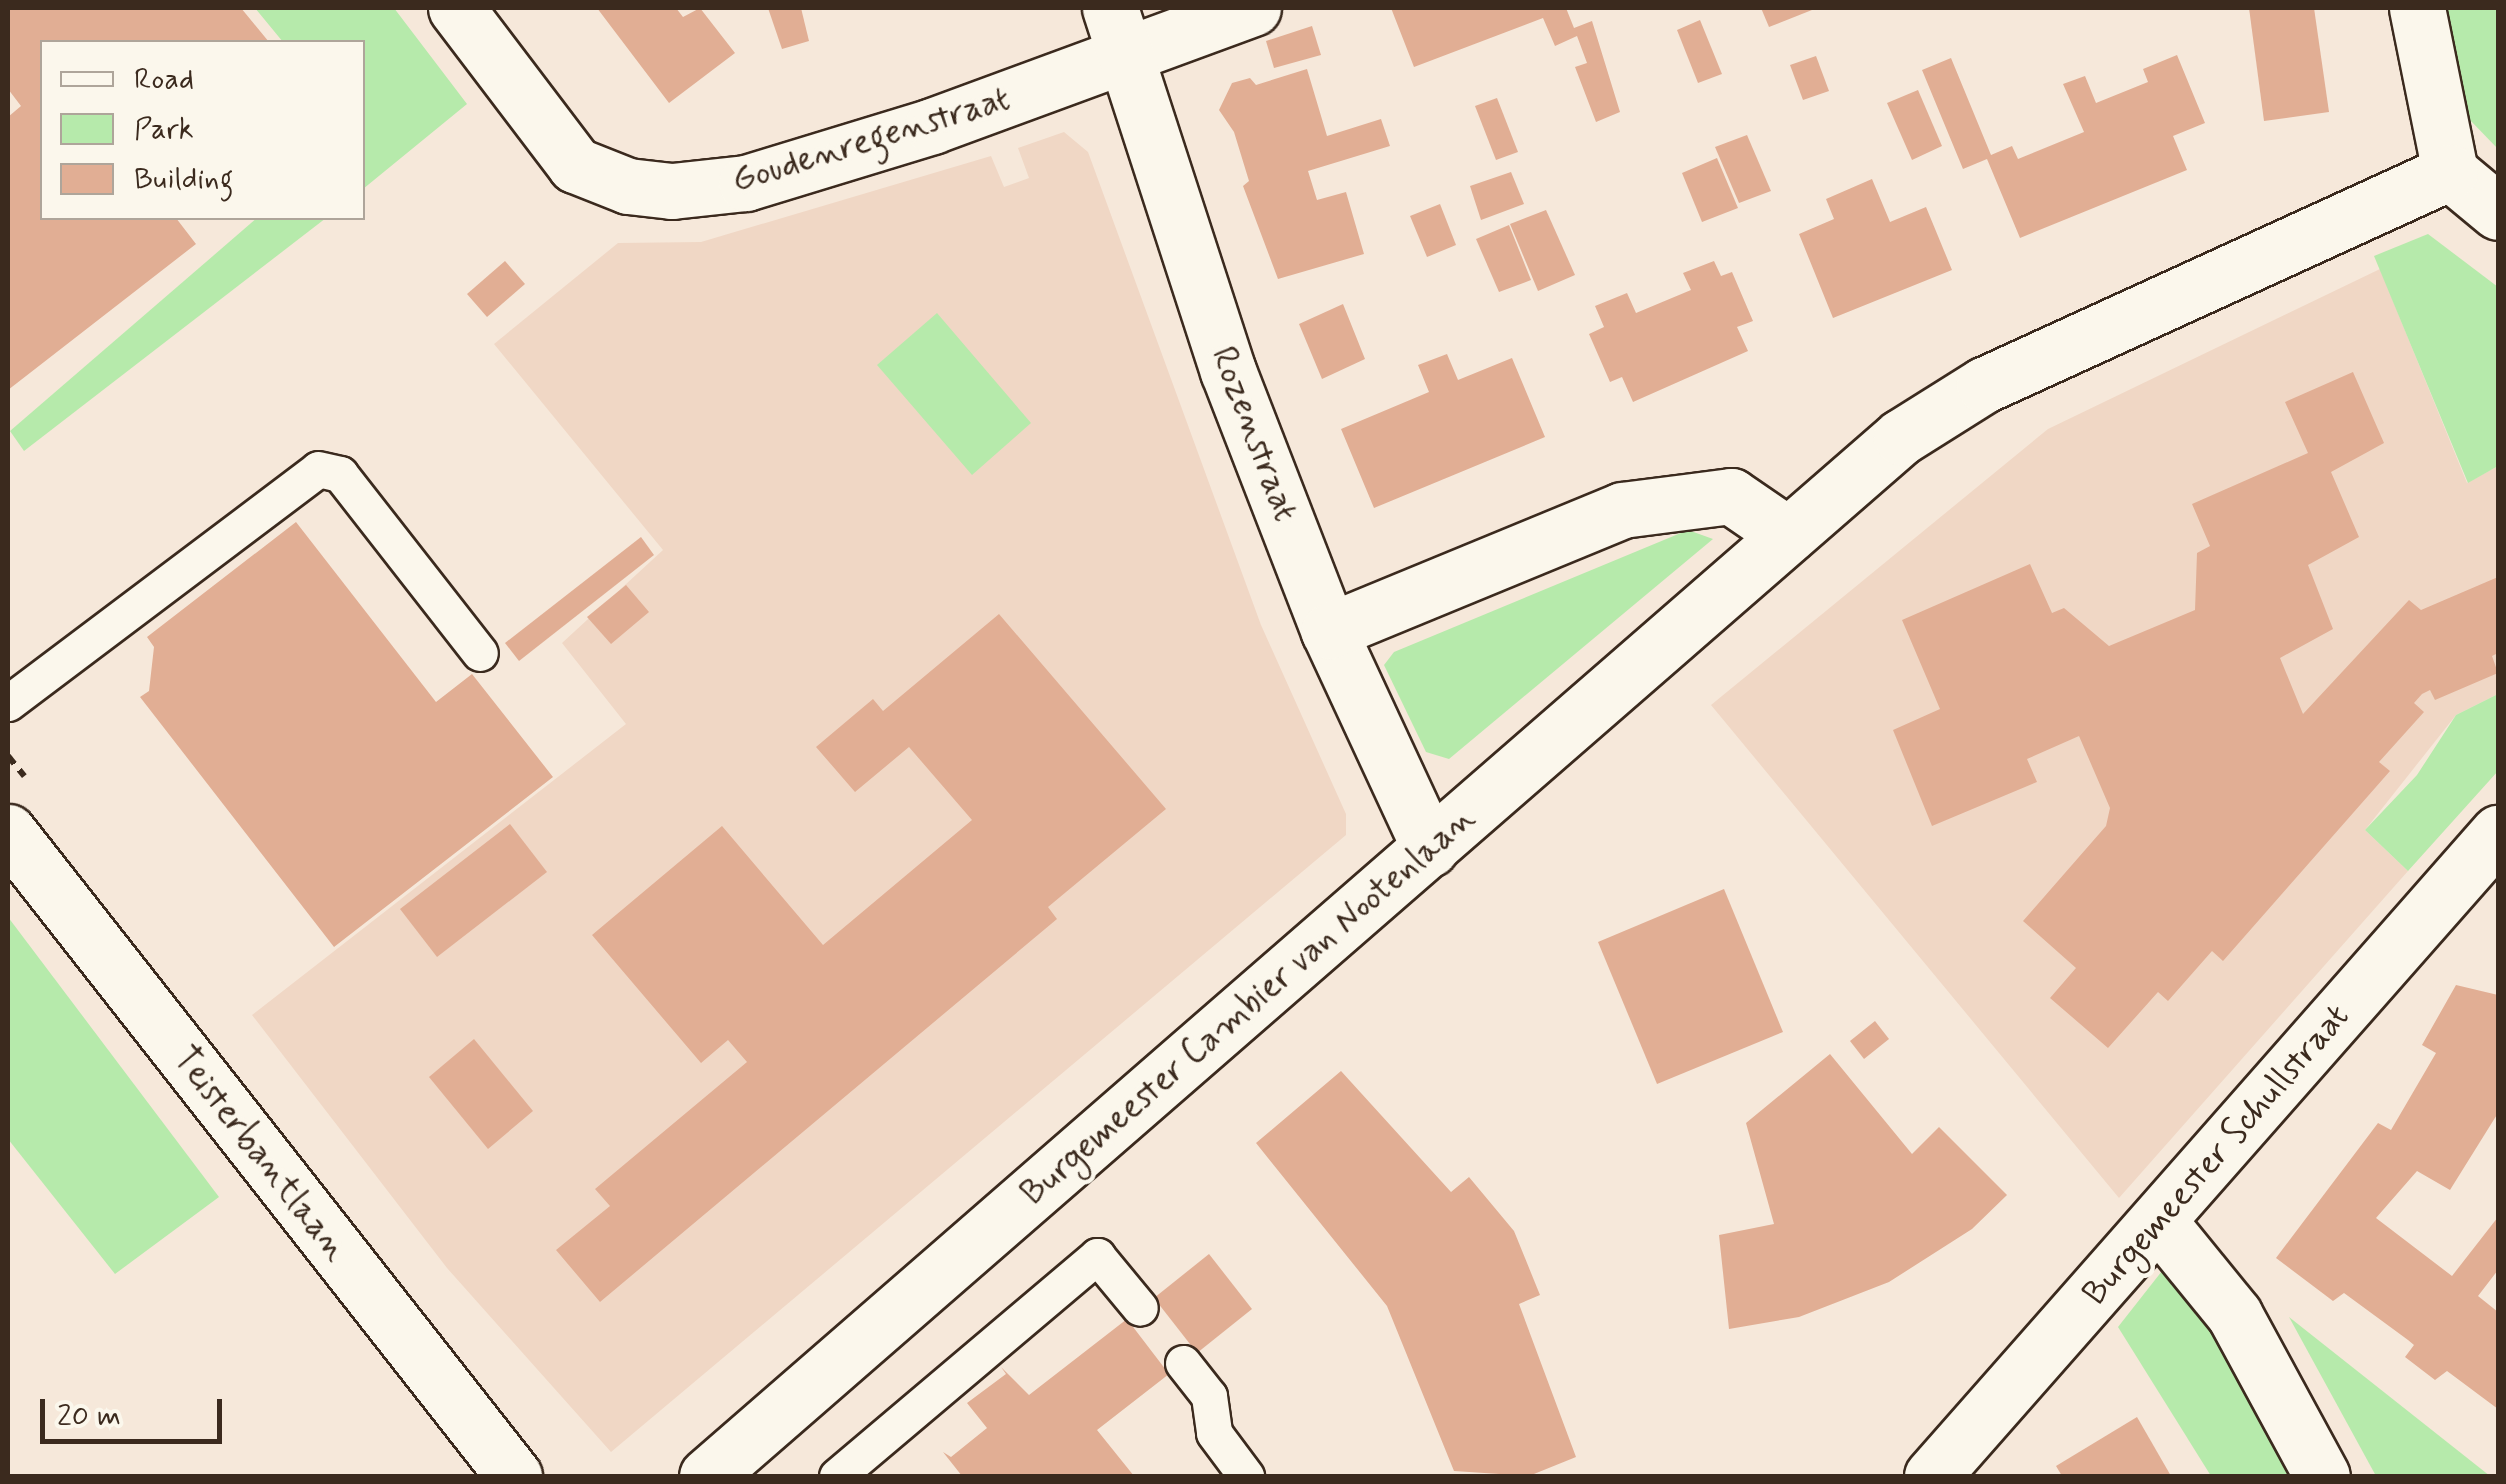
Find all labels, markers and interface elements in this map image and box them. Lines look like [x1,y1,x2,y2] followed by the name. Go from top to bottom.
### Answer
[40,40,365,220] legend
[134,60,194,99] text: Road
[727,78,1015,202] street label: Goudenregenstraat
[134,110,194,149] text: Park
[134,160,233,199] text: Building
[1202,341,1306,527] street label: Rozenstraat
[1012,797,1484,1215] street label: Burgemeester Cambier van Nootenlaan
[2073,995,2359,1315] street label: Burgemeester Schullstraat
[163,1039,357,1269] street label: Teisterbantlaan
[45,1379,228,1441] scale bar
[57,1397,121,1436] text: 20 m

